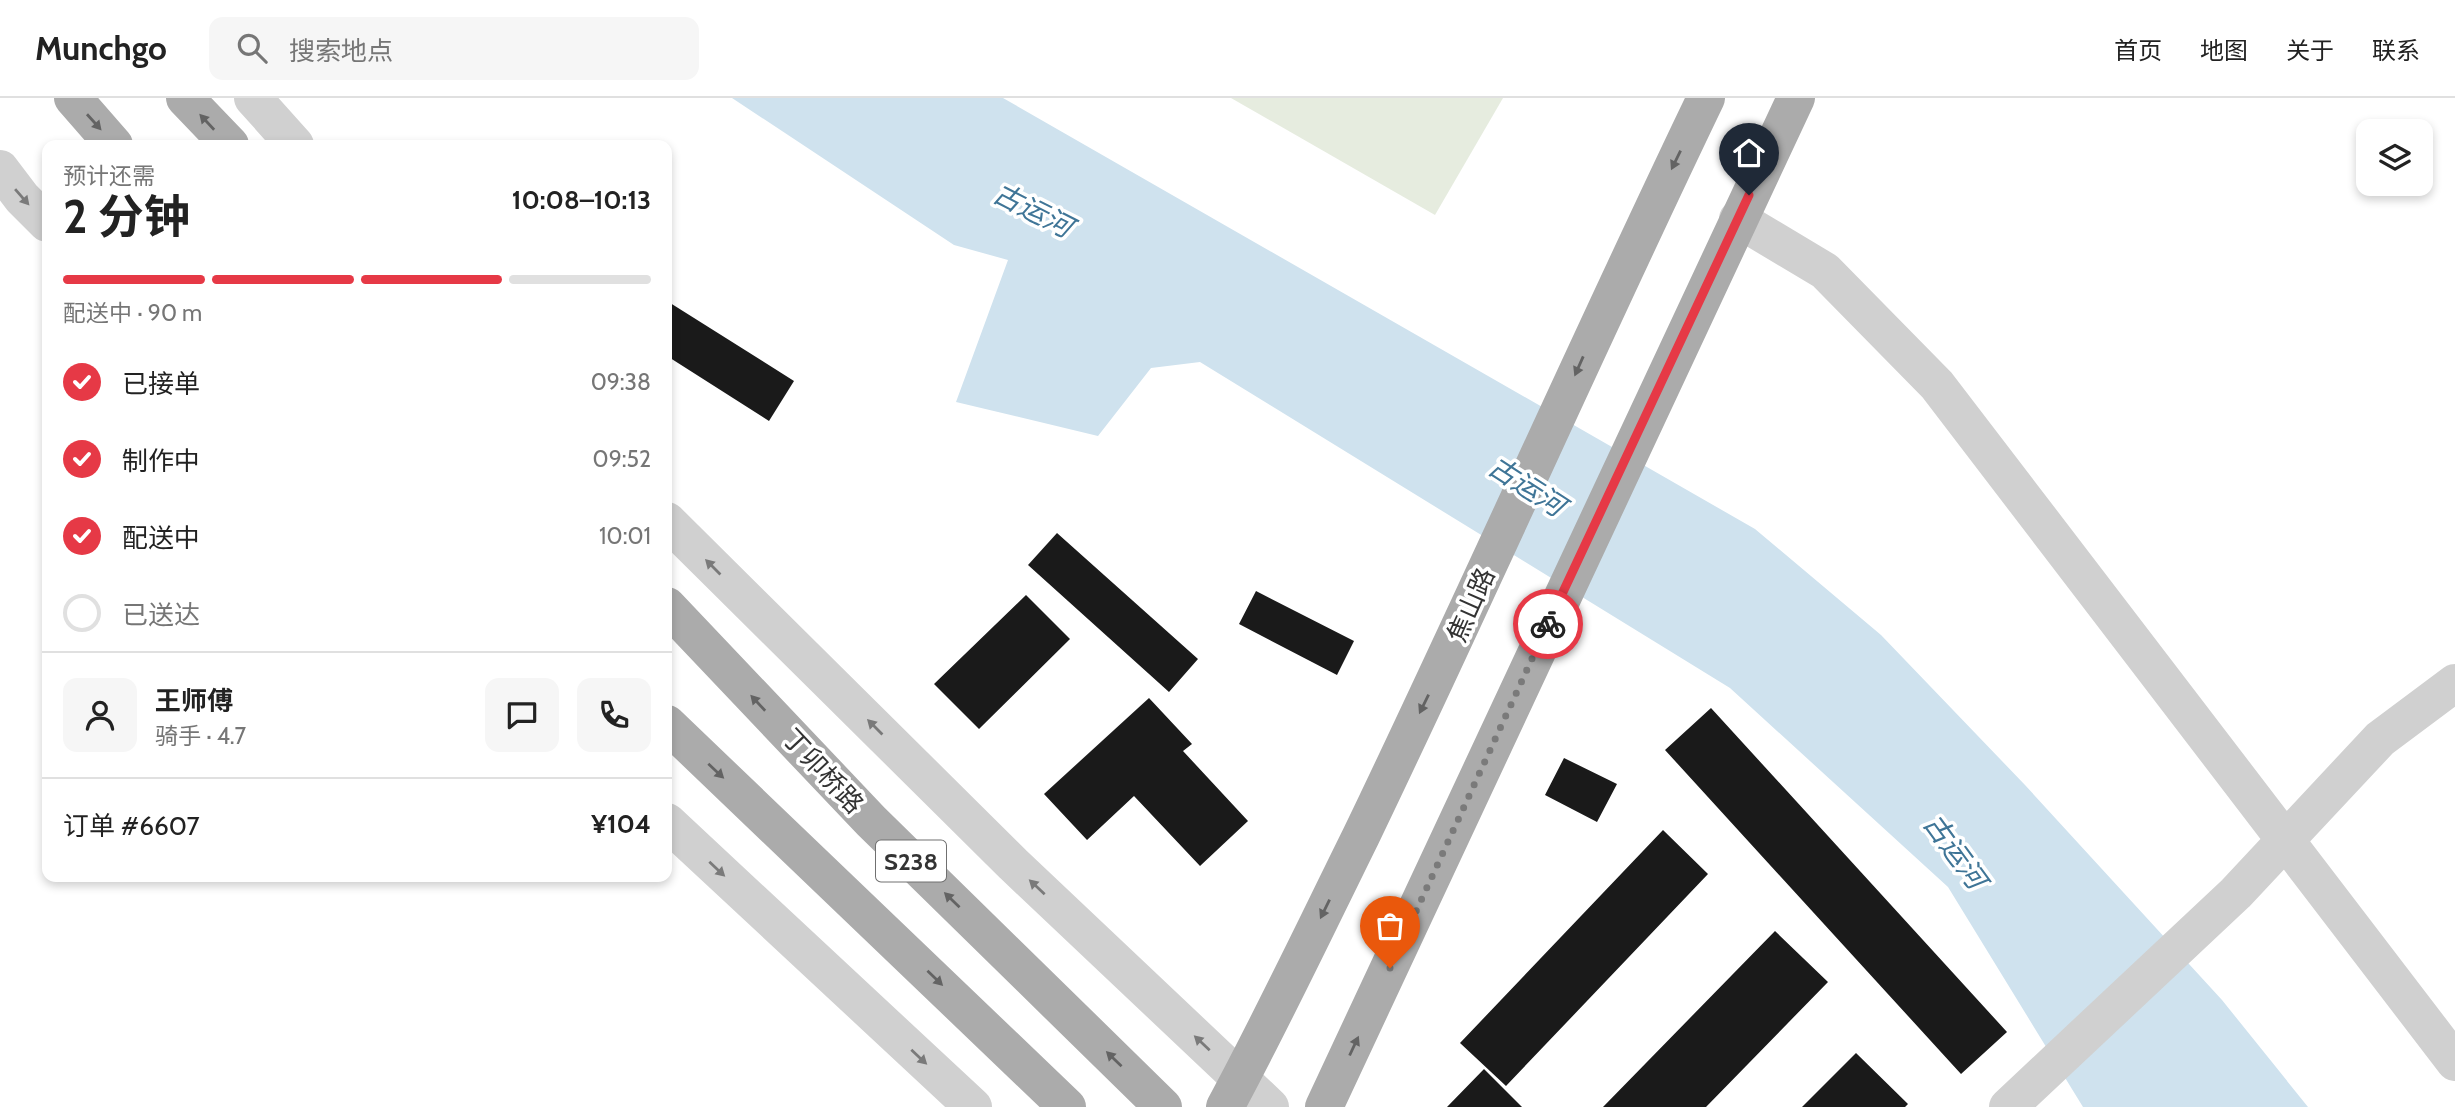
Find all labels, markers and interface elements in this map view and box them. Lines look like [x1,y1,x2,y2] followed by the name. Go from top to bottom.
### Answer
[209,17,699,80] search box
[35,28,167,68] text: Munchgo
[233,29,271,67] icon: search
[289,35,393,67] text: 搜索地点
[2114,36,2162,65] text: 首页
[2200,36,2248,65] text: 地图
[2286,36,2334,65] text: 关于
[2372,36,2420,65] text: 联系
[85,113,101,130] one-way arrow
[200,114,216,131] one-way arrow
[2356,119,2433,196] map controls
[2356,119,2433,196] button: layers
[1719,123,1779,195] pin
[1730,134,1768,172] icon: home
[1671,150,1682,170] one-way arrow
[63,162,155,190] text: 预计还需
[988,176,1083,246] water label: 古运河
[512,184,651,216] text: 10:08–10:13
[14,188,30,205] one-way arrow
[63,189,190,245] text: 2 分钟
[63,299,202,327] text: 配送中 · 90 m
[1573,356,1585,376] one-way arrow
[63,363,101,401] icon: check
[122,368,200,400] text: 已接单
[591,368,651,396] text: 09:38
[63,440,101,478] icon: check
[122,445,200,477] text: 制作中
[593,445,651,473] text: 09:52
[1483,449,1576,526] water label: 古运河
[63,517,101,555] icon: check
[122,522,200,554] text: 配送中
[599,522,651,550] text: 10:01
[705,559,722,576] one-way arrow
[1441,563,1501,647] street label: 焦山路
[1513,589,1583,659] courier
[122,599,200,631] text: 已送达
[1529,605,1567,643] icon: bike
[63,678,137,752] button: person
[485,678,559,752] button: chat
[577,678,651,752] button: phone
[155,685,233,717] text: 王师傅
[1419,694,1430,714] one-way arrow
[751,695,767,712] one-way arrow
[867,720,884,736] one-way arrow
[155,722,246,750] text: 骑手 · 4.7
[776,722,870,820] street label: 丁卯桥路
[707,763,724,779] one-way arrow
[1917,807,1996,899] water label: 古运河
[591,808,651,840] text: ¥104
[63,810,200,842] text: 订单 #6607
[876,840,946,882] road number: S238
[708,861,726,877] one-way arrow
[1029,879,1046,895] one-way arrow
[943,892,960,909] one-way arrow
[1360,896,1420,968] pin
[1319,899,1331,919] one-way arrow
[1371,907,1409,945] icon: bag
[926,970,943,987] one-way arrow
[1194,1036,1211,1052] one-way arrow
[1348,1036,1360,1056] one-way arrow
[910,1049,927,1065] one-way arrow
[1106,1051,1123,1068] one-way arrow

